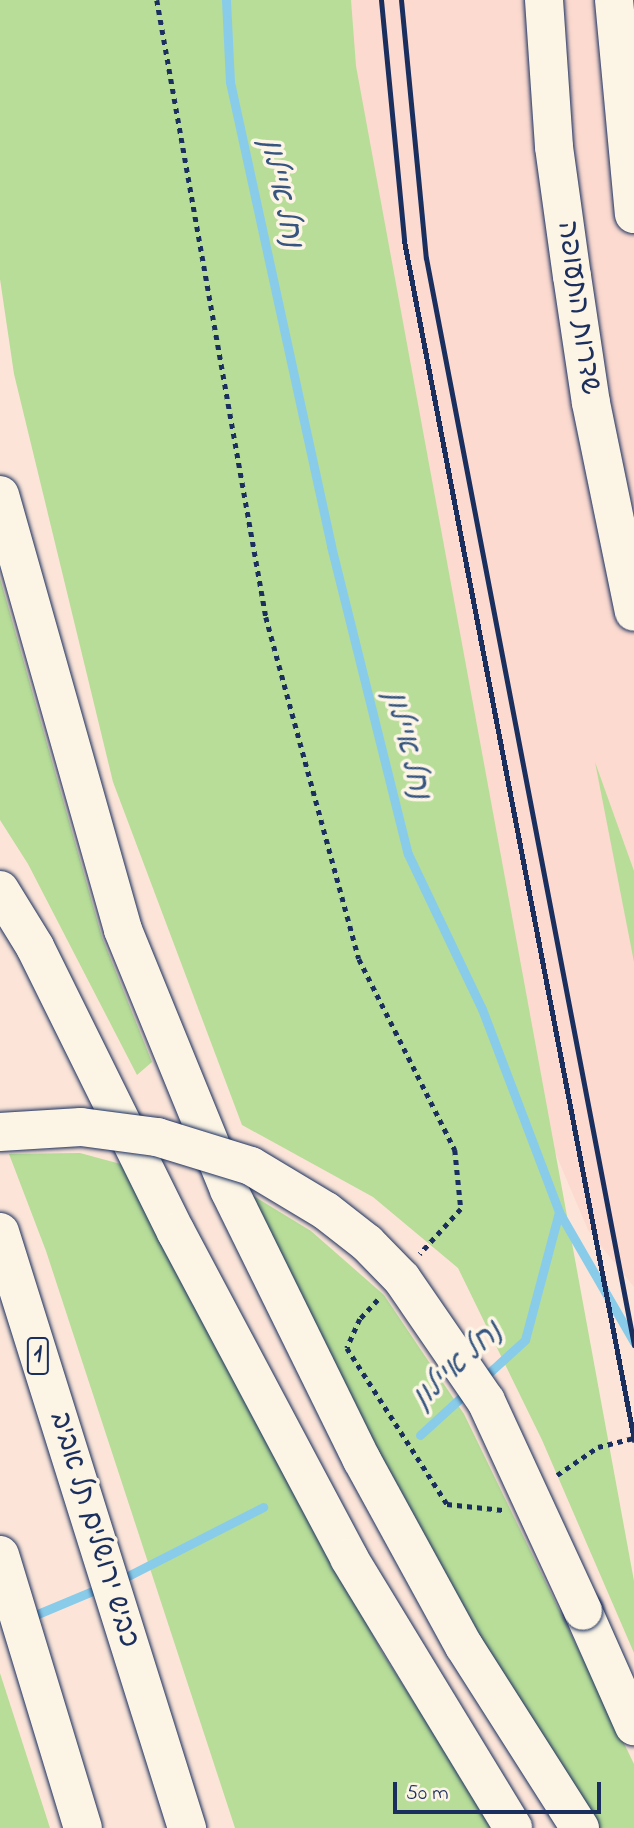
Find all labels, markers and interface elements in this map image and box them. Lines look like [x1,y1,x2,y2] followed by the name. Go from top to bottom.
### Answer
[251,135,309,251] water label: נחל איילון
[548,219,606,397] street label: שדרות התעופה
[375,687,437,803] water label: נחל איילון
[405,1315,511,1417] water label: נחל איילון
[26,1334,50,1378] road number: 1
[41,1408,145,1652] street label: כביש ירושלים תל אביב
[396,1769,604,1813] scale bar
[406,1779,449,1809] text: 50 m

